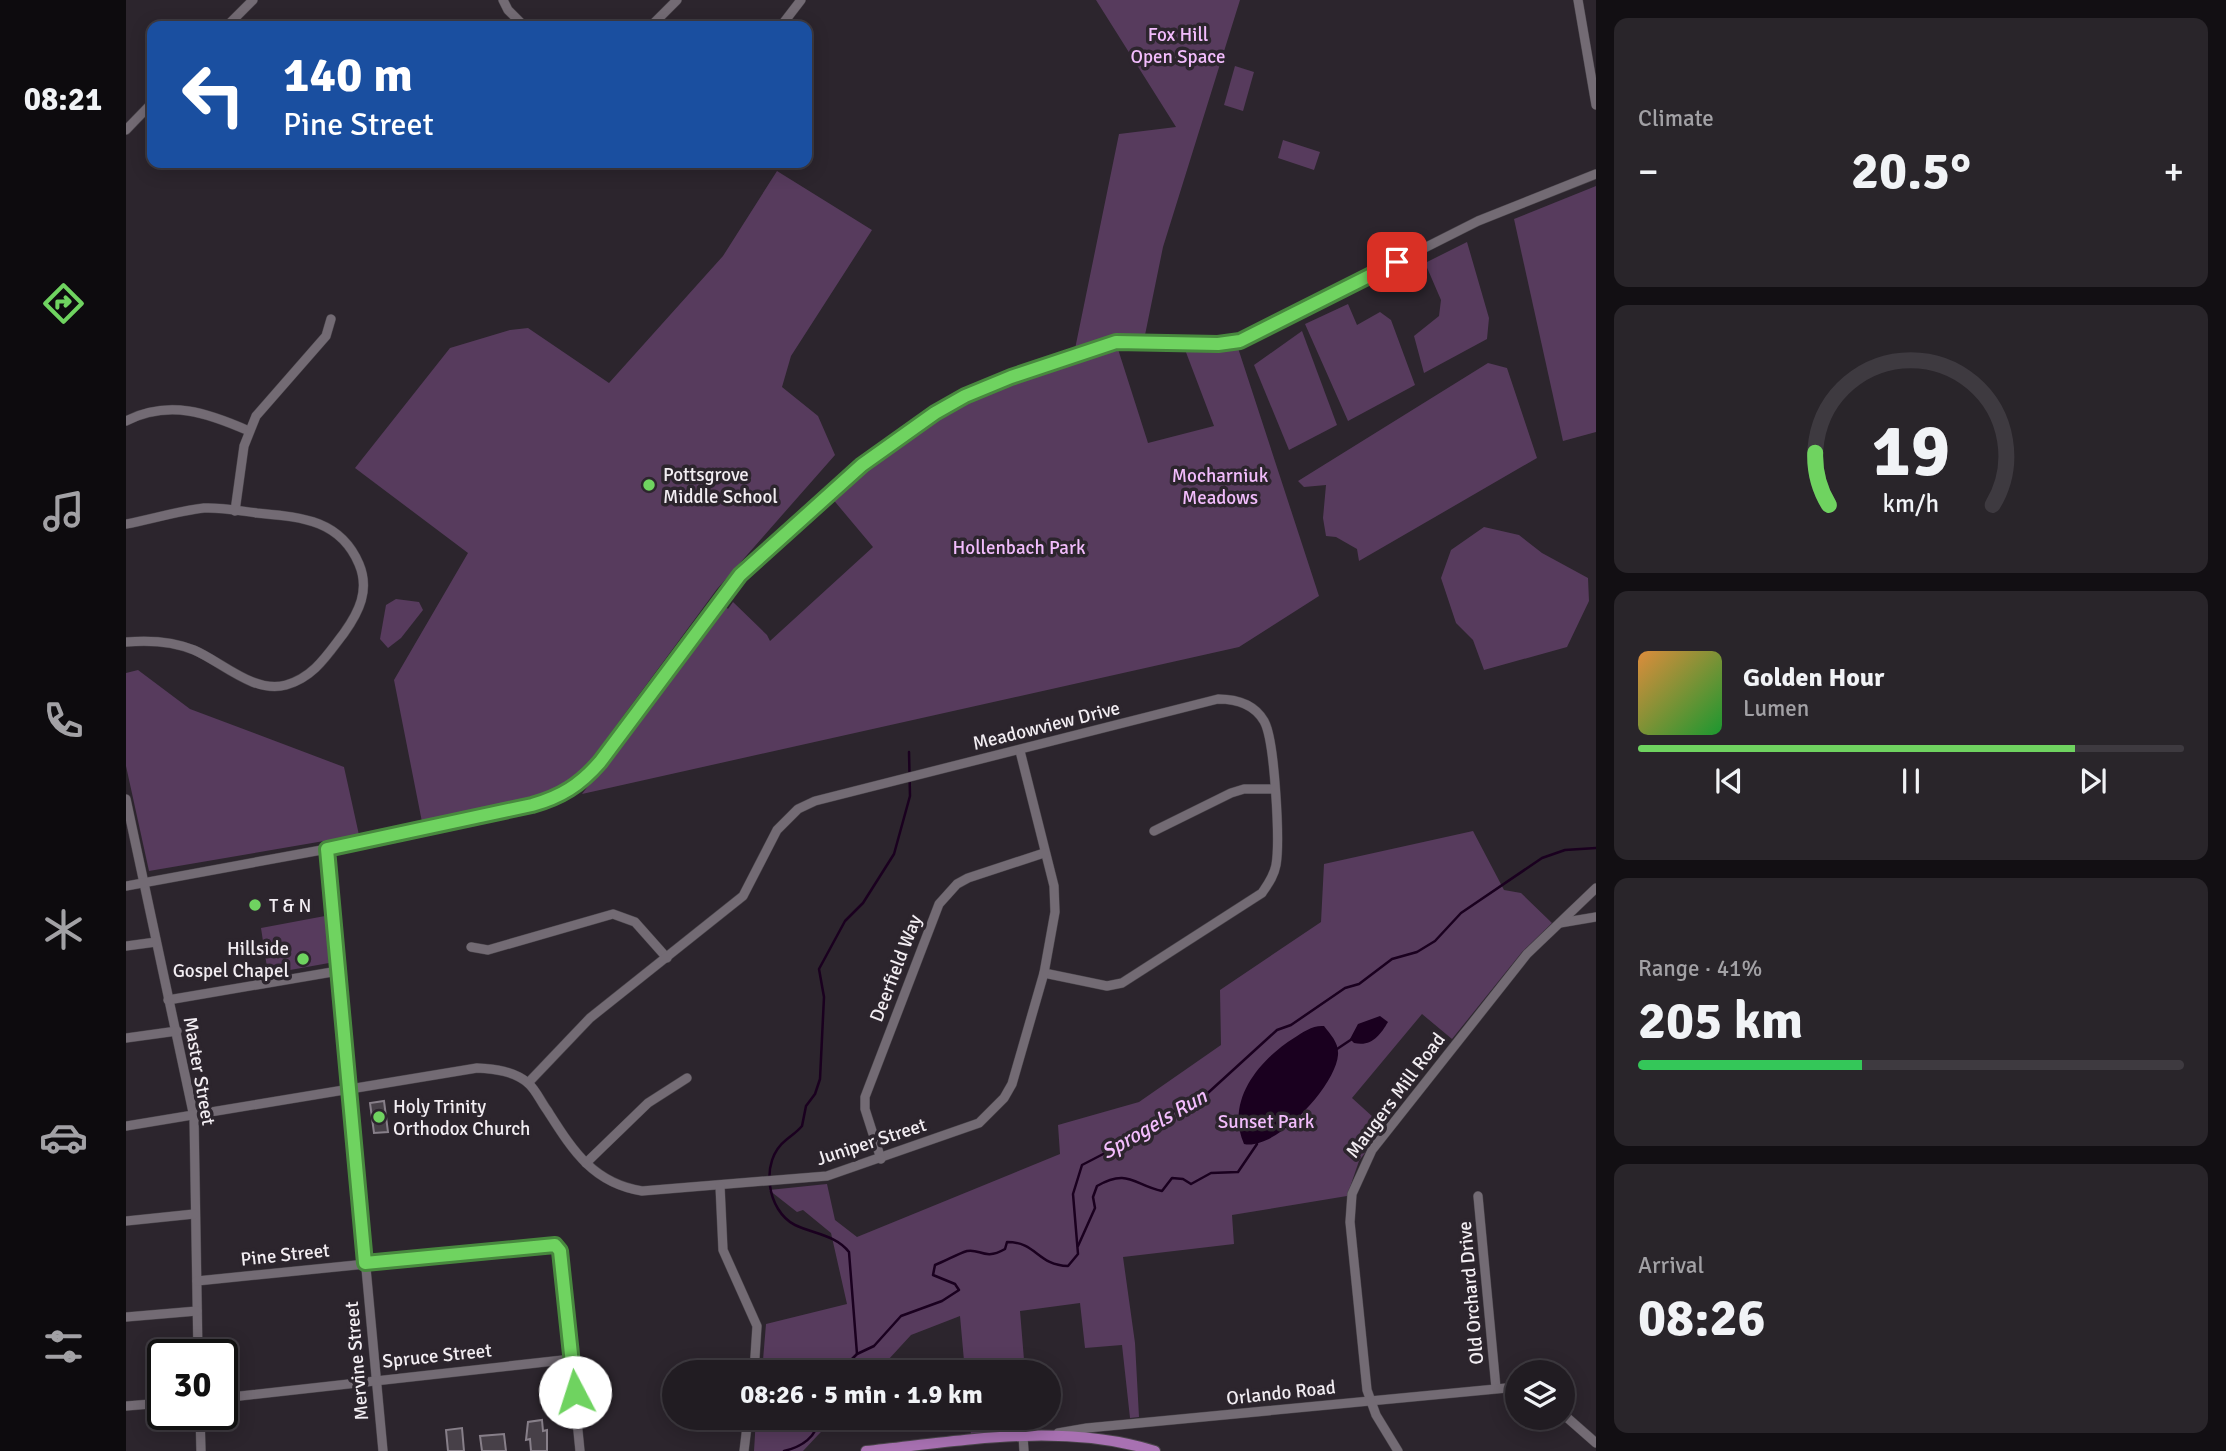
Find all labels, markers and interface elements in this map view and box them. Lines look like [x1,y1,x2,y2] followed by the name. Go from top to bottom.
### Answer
[1130,23,1226,69] park label: Fox Hill Open Space
[283,45,413,105] text: 140 m
[168,49,259,140] icon: left
[24,80,102,119] text: 08:21
[1638,104,1714,133] text: Climate
[283,105,434,144] text: Pine Street
[1851,139,1971,203] text: 20.5°
[1638,148,1659,195] text: −
[2163,148,2184,195] text: +
[1367,232,1427,292] pin
[1378,243,1416,281] icon: arrive
[39,279,88,328] icon: directions
[1872,407,1950,496] text: 19
[663,463,778,509] place label: Pottsgrove Middle School
[1172,464,1269,510] park label: Mocharniuk Meadows
[641,477,657,493] marker: Pottsgrove Middle School
[39,487,88,536] icon: music
[1883,488,1939,519] text: km/h
[953,536,1086,560] park label: Hollenbach Park
[1743,662,1884,694] text: Golden Hour
[1743,694,1809,723] text: Lumen
[39,696,88,745] icon: phone
[970,696,1122,756] street label: Meadowview Drive
[1710,762,1748,800] icon: previous
[1892,762,1930,800] icon: pause
[2074,762,2112,800] icon: next
[269,894,311,918] place label: T & N
[247,897,263,913] marker: T & N
[39,905,88,954] icon: climate
[865,911,927,1025] street label: Deerfield Way
[173,937,289,983] place label: Hillside Gospel Chapel
[295,951,311,967] marker: Hillside Gospel Chapel
[1638,954,1762,983] text: Range · 41%
[1638,989,1803,1053] text: 205 km
[178,1015,220,1128] street label: Master Street
[1341,1028,1451,1163] street label: Maugers Mill Road
[1097,1083,1212,1165] water label: Sprogels Run
[393,1095,530,1141] place label: Holy Trinity Orthodox Church
[371,1109,387,1125] marker: Holy Trinity Orthodox Church
[1218,1110,1315,1134] park label: Sunset Park
[39,1113,88,1162] icon: car
[813,1113,930,1171] street label: Juniper Street
[1453,1220,1489,1366] street label: Old Orchard Drive
[239,1238,331,1272] street label: Pine Street
[1638,1251,1704,1280] text: Arrival
[1638,1286,1766,1350] text: 08:26
[340,1300,374,1421] street label: Mervine Street
[39,1322,88,1371] icon: filters
[381,1338,493,1374] street label: Spruce Street
[147,1339,238,1430] speed limit sign: 30
[538,1355,612,1429] position arrow
[1505,1360,1575,1430] map controls
[1505,1360,1575,1430] button: layers
[1225,1375,1337,1411] street label: Orlando Road
[740,1379,983,1411] text: 08:26 · 5 min · 1.9 km

